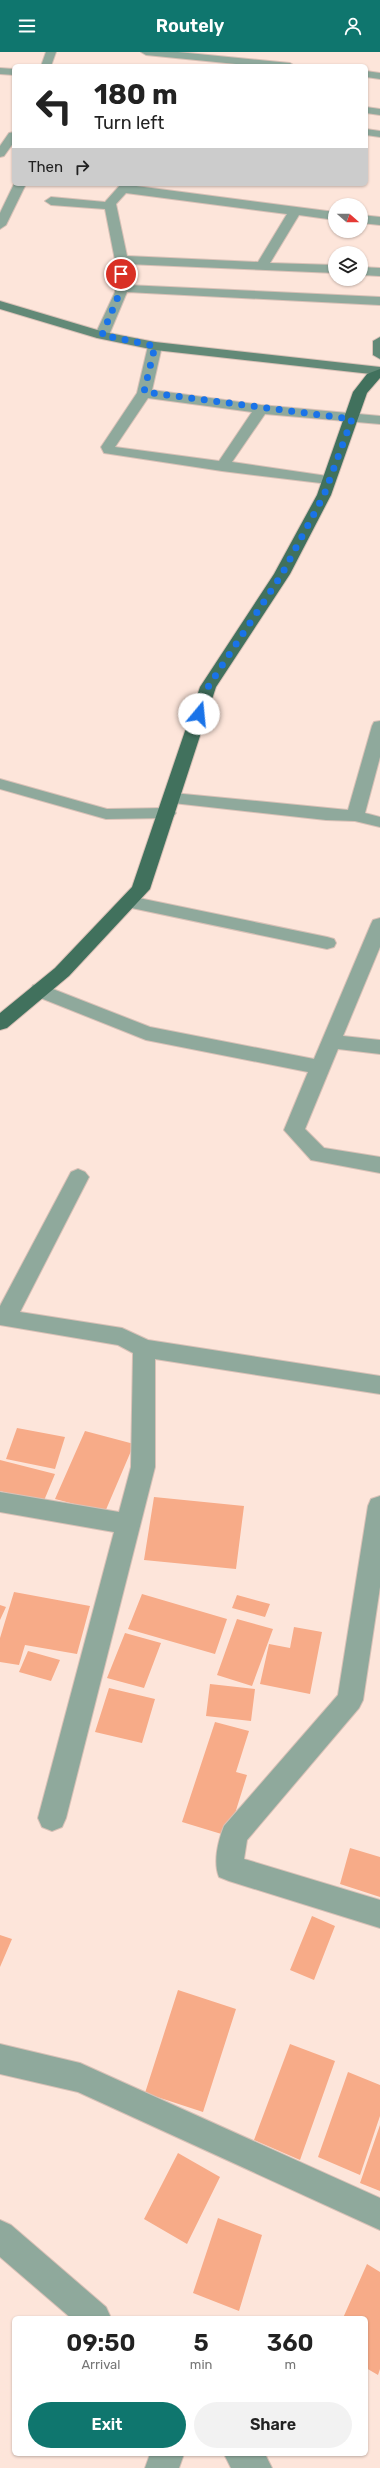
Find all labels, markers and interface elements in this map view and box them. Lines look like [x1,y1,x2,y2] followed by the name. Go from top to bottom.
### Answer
[16,15,38,37] icon: menu
[156,15,224,37] text: Routely
[342,15,364,37] icon: person
[94,78,178,111] text: 180 m
[28,80,80,132] icon: left
[94,112,164,134] text: Turn left
[71,156,93,178] icon: right
[28,158,63,176] text: Then
[328,198,368,238] north arrow
[328,198,368,286] map controls
[328,246,368,286] button: layers
[104,257,138,291] pin
[110,263,132,285] icon: arrive
[178,693,220,735] position arrow
[66,2329,135,2357] text: 09:50
[194,2329,209,2357] text: 5
[267,2329,314,2357] text: 360
[81,2357,120,2372] text: Arrival
[190,2357,212,2372] text: min
[284,2357,296,2372] text: m
[28,2402,186,2448] button: Exit
[194,2402,352,2448] button: Share

